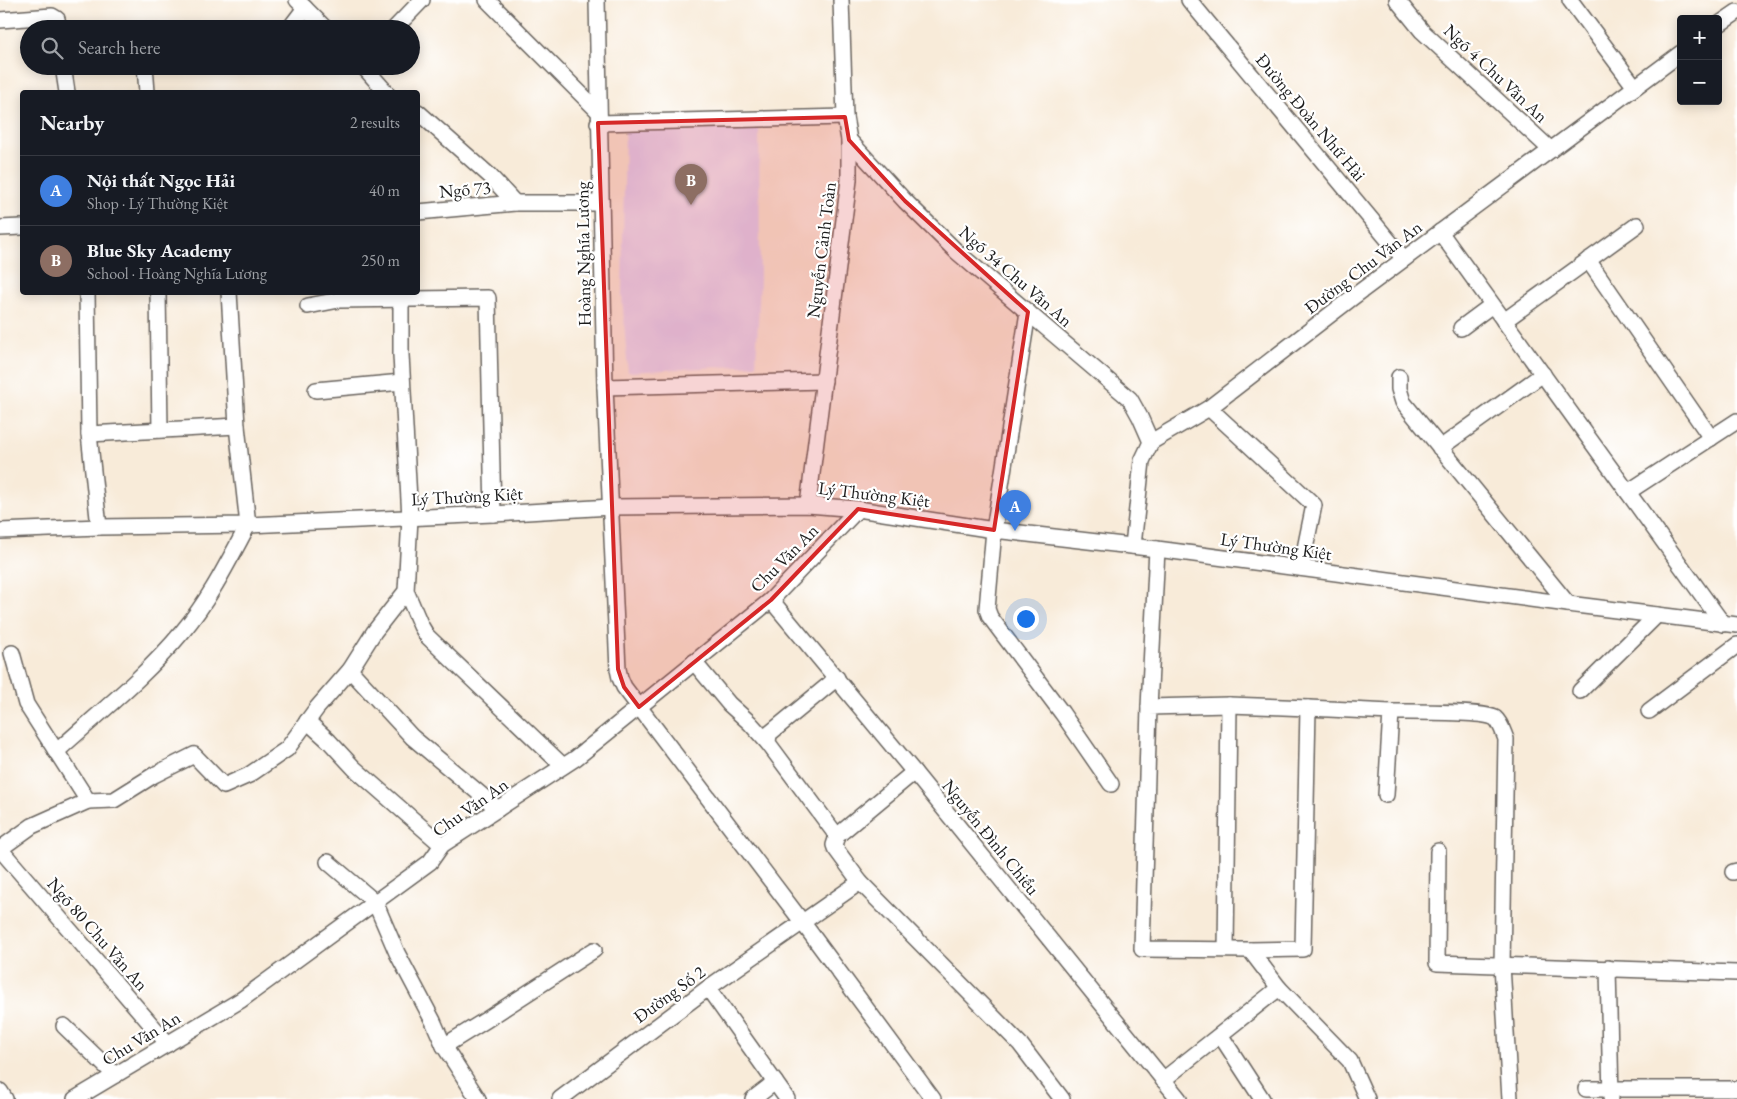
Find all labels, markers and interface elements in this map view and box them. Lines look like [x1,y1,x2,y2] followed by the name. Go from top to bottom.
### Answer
[1677,15,1722,105] map controls
[1677,15,1722,60] button: +
[1439,19,1553,128] street label: Ngõ 4 Chu Văn An
[20,20,420,75] search box
[38,34,66,62] icon: search
[78,35,160,60] text: Search here
[1251,49,1371,186] street label: Đường Đoàn Nhữ Hài
[1677,60,1722,105] button: −
[40,109,104,136] text: Nearby
[350,112,400,133] text: 2 results
[675,164,707,205] pin: B
[87,168,235,193] text: Nội thất Ngọc Hải
[438,175,492,203] street label: Ngõ 73
[50,180,62,201] text: A
[369,180,400,201] text: 40 m
[801,180,841,319] street label: Nguyễn Cảnh Toàn
[570,181,596,327] street label: Hoàng Nghĩa Lương
[87,193,228,214] text: Shop · Lý Thường Kiệt
[1300,215,1427,319] street label: Đường Chu Văn An
[954,220,1078,332] street label: Ngõ 34 Chu Văn An
[87,238,232,263] text: Blue Sky Academy
[51,250,61,271] text: B
[361,250,400,271] text: 250 m
[87,263,267,284] text: School · Hoàng Nghĩa Lương
[817,476,931,512] street label: Lý Thường Kiệt
[411,482,524,510] street label: Lý Thường Kiệt
[999,490,1031,531] pin: A
[745,519,823,597] street label: Chu Văn An
[1219,527,1333,565] street label: Lý Thường Kiệt
[1013,606,1039,632] your location
[427,772,513,842] street label: Chu Văn An
[937,774,1045,900] street label: Nguyễn Đình Chiểu
[42,872,154,996] street label: Ngõ 80 Chu Văn An
[629,960,710,1028] street label: Đường Số 2
[97,1005,185,1070] street label: Chu Văn An

